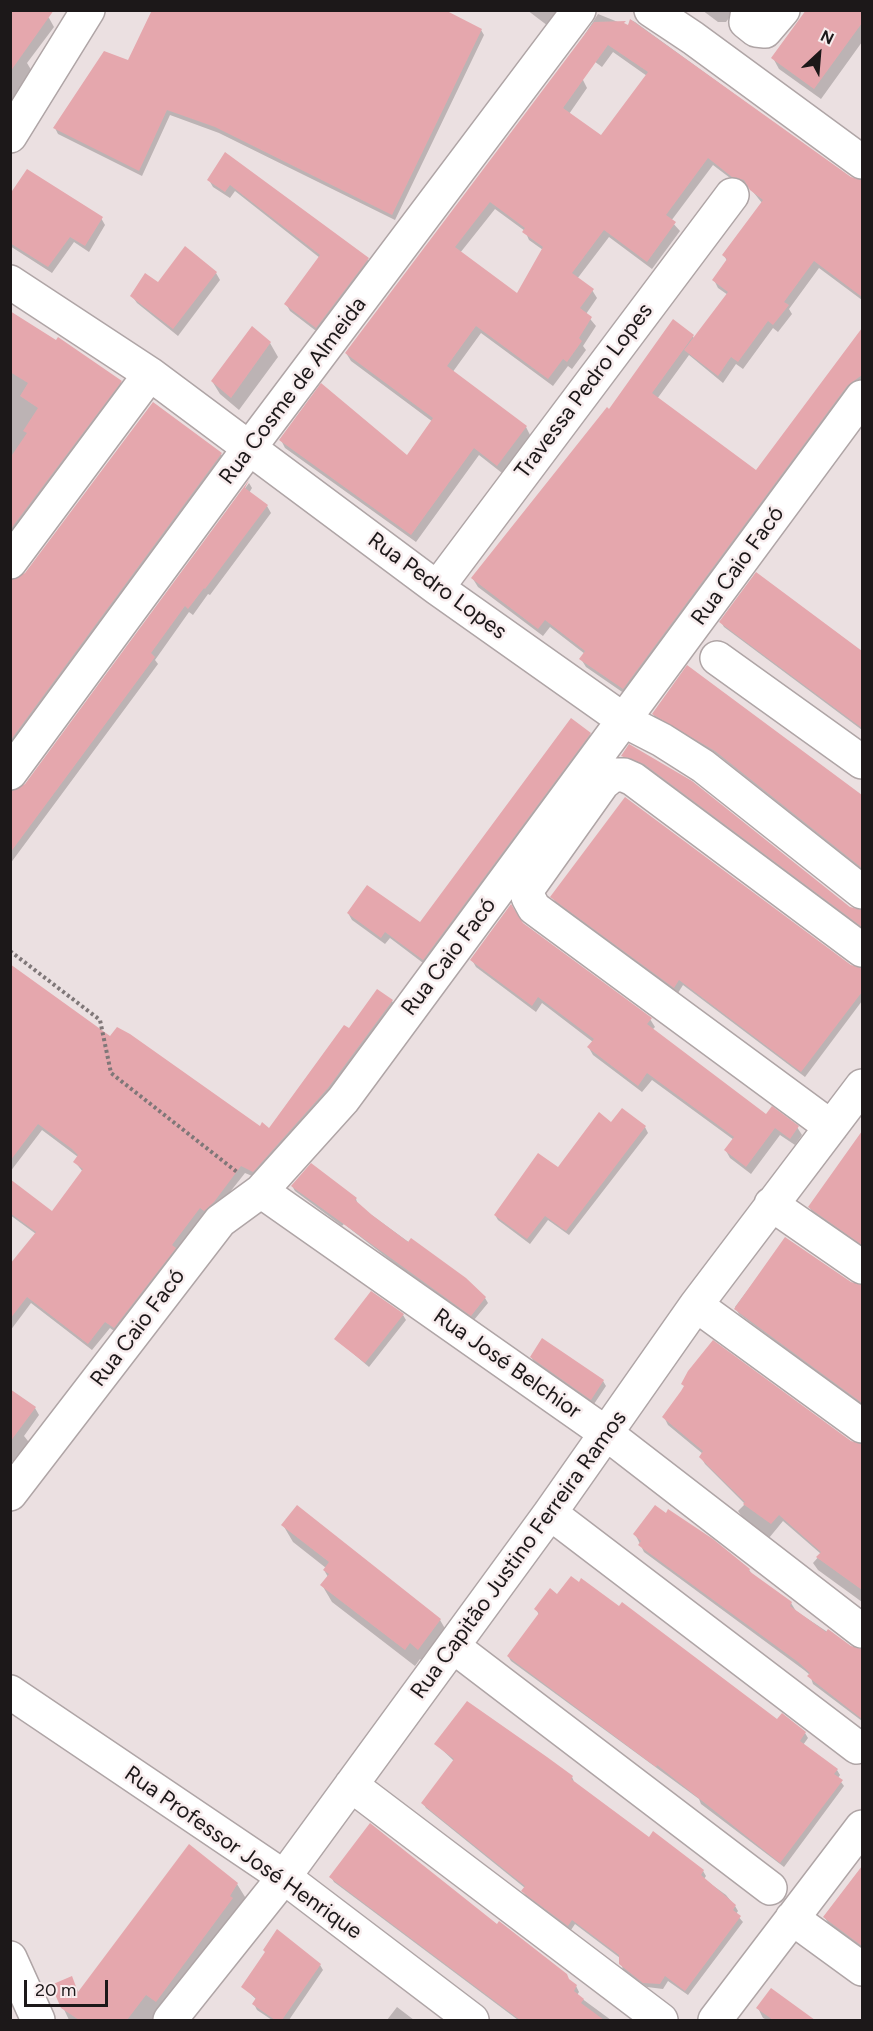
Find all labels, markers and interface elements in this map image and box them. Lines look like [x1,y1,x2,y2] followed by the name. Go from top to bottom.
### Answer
[789,24,849,84] north arrow
[817,26,837,49] text: N
[214,292,372,490] street label: Rua Cosme de Almeida
[510,298,658,484] street label: Travessa Pedro Lopes
[686,501,790,631] street label: Rua Caio Facó
[362,527,512,645] street label: Rua Pedro Lopes
[396,893,502,1021] street label: Rua Caio Facó
[85,1264,191,1392] street label: Rua Caio Facó
[428,1303,586,1425] street label: Rua José Belchior
[405,1406,633,1704] street label: Rua Capitão Justino Ferreira Ramos
[119,1761,367,1945] street label: Rua Professor José Henrique
[27,1968,111,2006] scale bar
[35,1979,76,2001] text: 20 m

